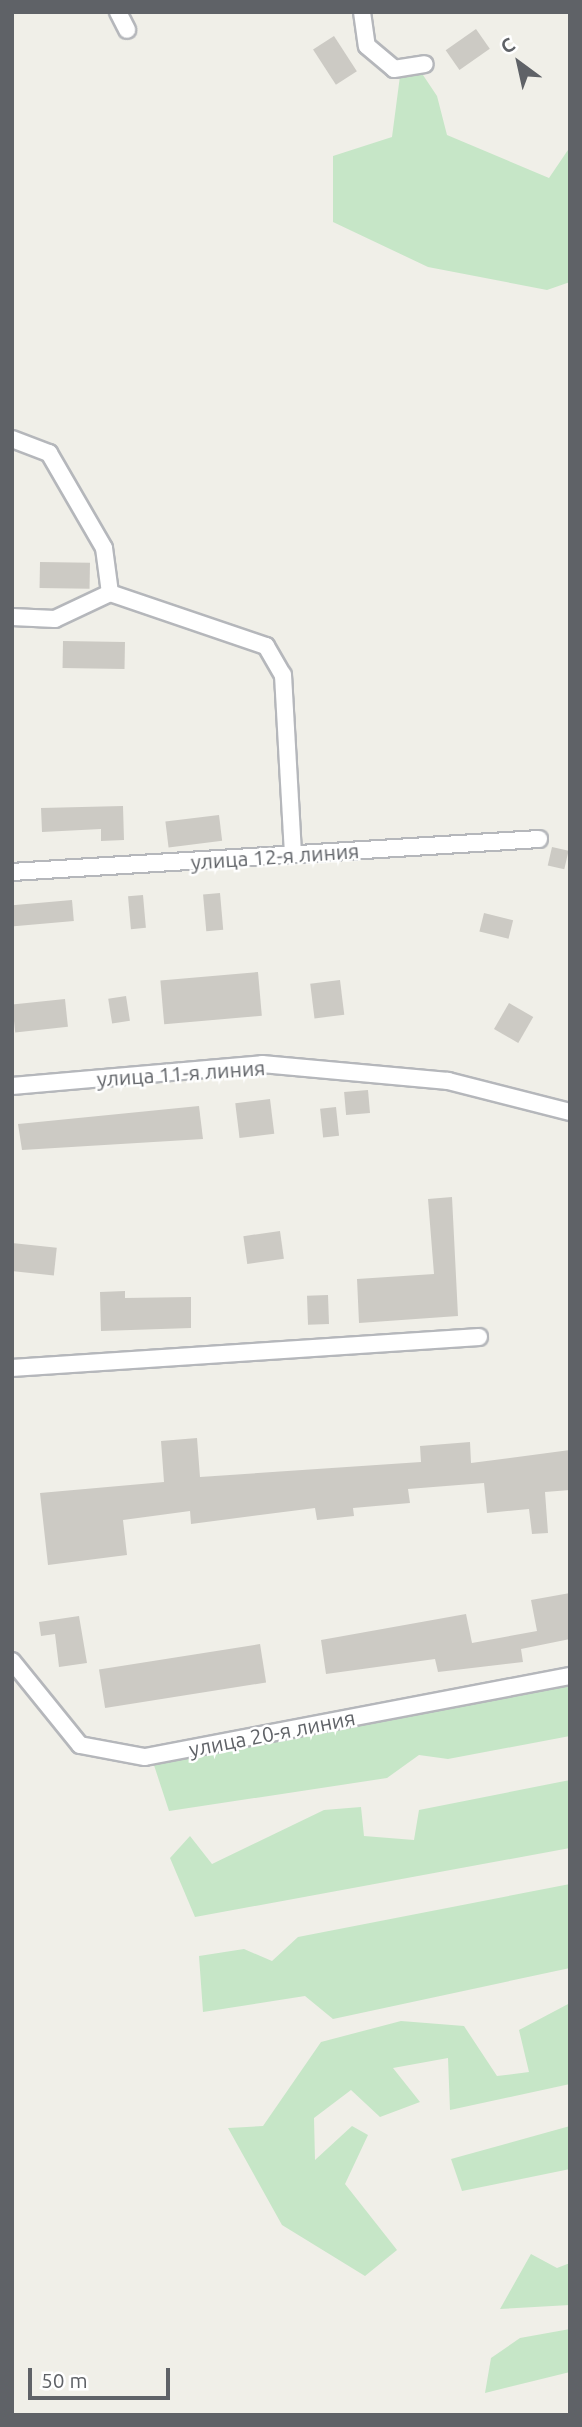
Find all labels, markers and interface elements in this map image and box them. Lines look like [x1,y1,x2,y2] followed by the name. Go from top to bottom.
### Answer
[484,28,554,98] north arrow
[496,33,519,58] text: С
[190,838,360,874] street label: улица 12-я линия
[96,1055,266,1091] street label: улица 11-я линия
[187,1705,357,1761] street label: улица 20-я линия
[32,2354,173,2398] scale bar
[41,2368,88,2392] text: 50 m

